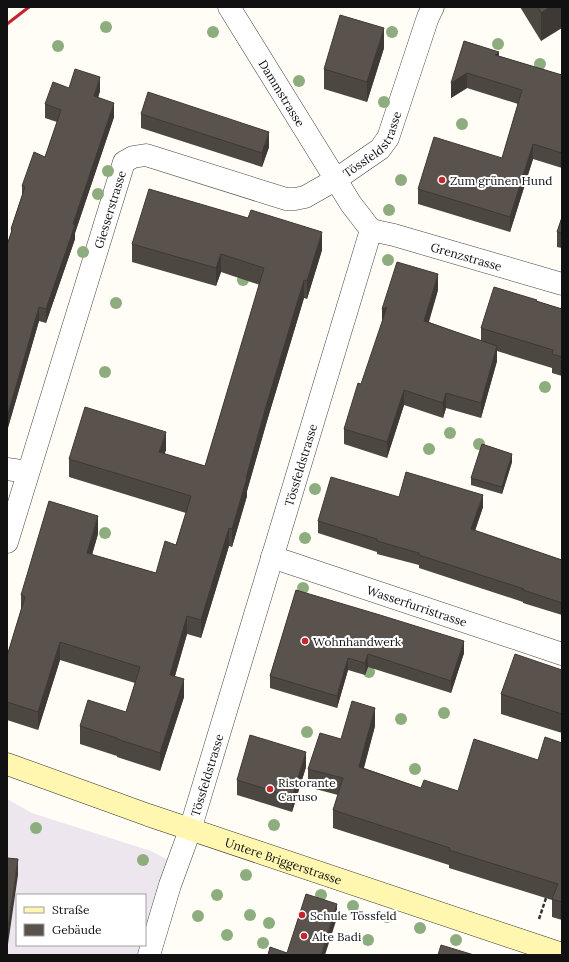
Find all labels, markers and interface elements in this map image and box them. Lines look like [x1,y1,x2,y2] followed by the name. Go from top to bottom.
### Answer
[256,57,309,129] street label: Dammstrasse
[340,109,404,180] street label: Tössfeldstrasse
[90,168,129,250] street label: Giesserstrasse
[450,173,552,188] place label: Zum grünen Hund
[437,175,447,185] marker: Zum grünen Hund
[429,239,504,274] street label: Grenzstrasse
[281,421,320,508] street label: Tössfeldstrasse
[365,582,470,629] street label: Wasserfurristrasse
[313,634,402,649] place label: Wohnhandwerk
[300,636,310,646] marker: Wohnhandwerk
[187,732,226,818] street label: Tössfeldstrasse
[278,775,336,804] place label: Ristorante Caruso
[265,784,275,794] marker: Ristorante Caruso
[223,834,344,887] street label: Untere Briggerstrasse
[16,894,146,946] legend
[52,902,90,917] text: Straße
[310,908,397,923] place label: Schule Tössfeld
[297,910,307,920] marker: Schule Tössfeld
[52,922,102,937] text: Gebäude
[311,929,361,944] place label: Alte Badi
[299,931,309,941] marker: Alte Badi

